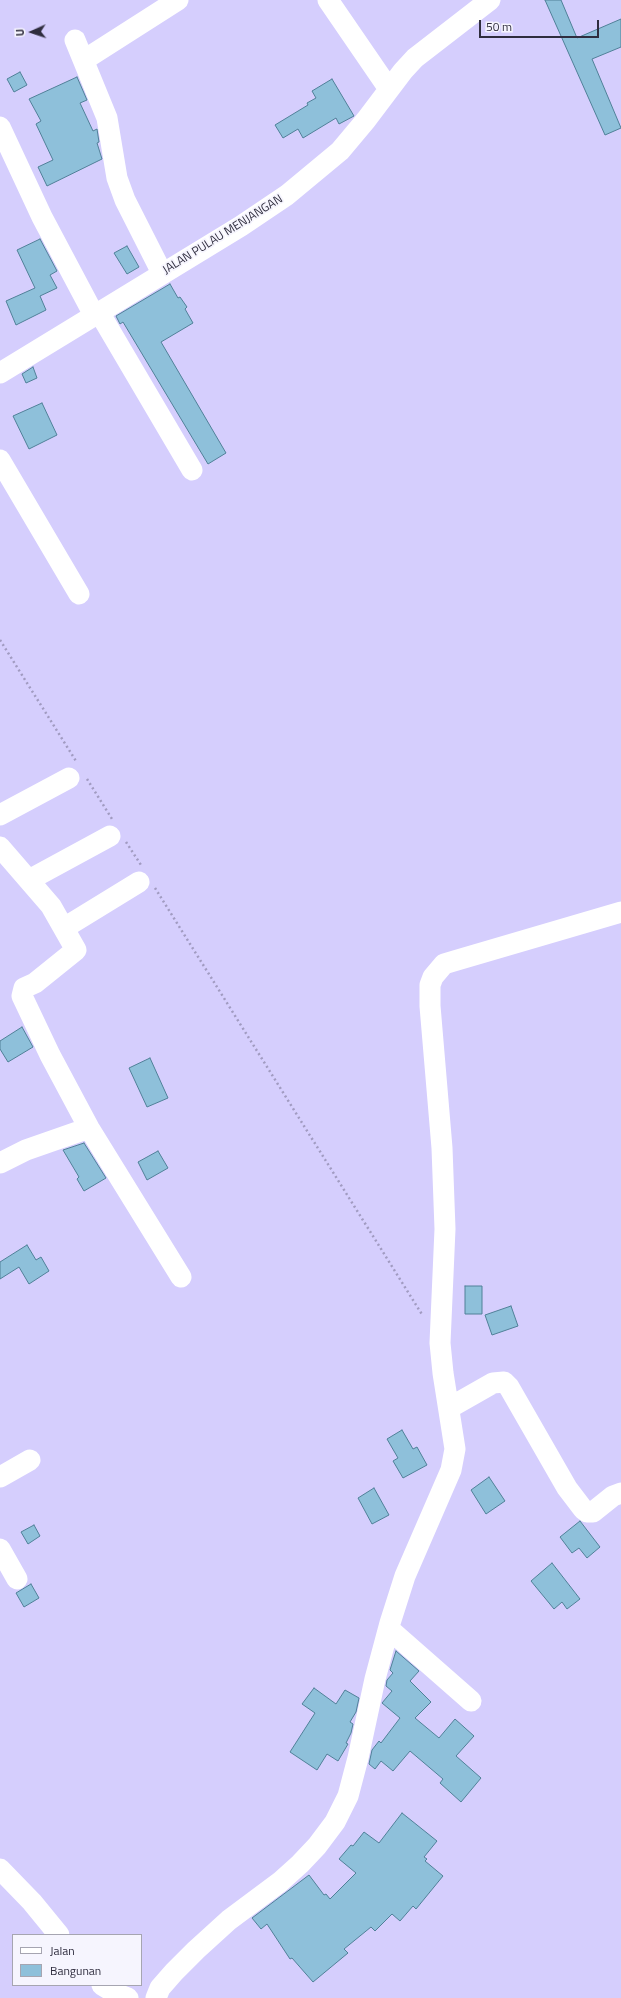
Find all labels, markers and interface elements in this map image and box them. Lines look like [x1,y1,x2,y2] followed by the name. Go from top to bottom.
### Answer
[12,12,52,52] north arrow
[481,12,601,38] scale bar
[486,17,512,36] text: 50 m
[12,29,28,37] text: U
[160,192,286,278] street label: JALAN PULAU MENJANGAN
[12,1934,142,1986] legend
[50,1941,75,1960] text: Jalan
[50,1961,101,1980] text: Bangunan

